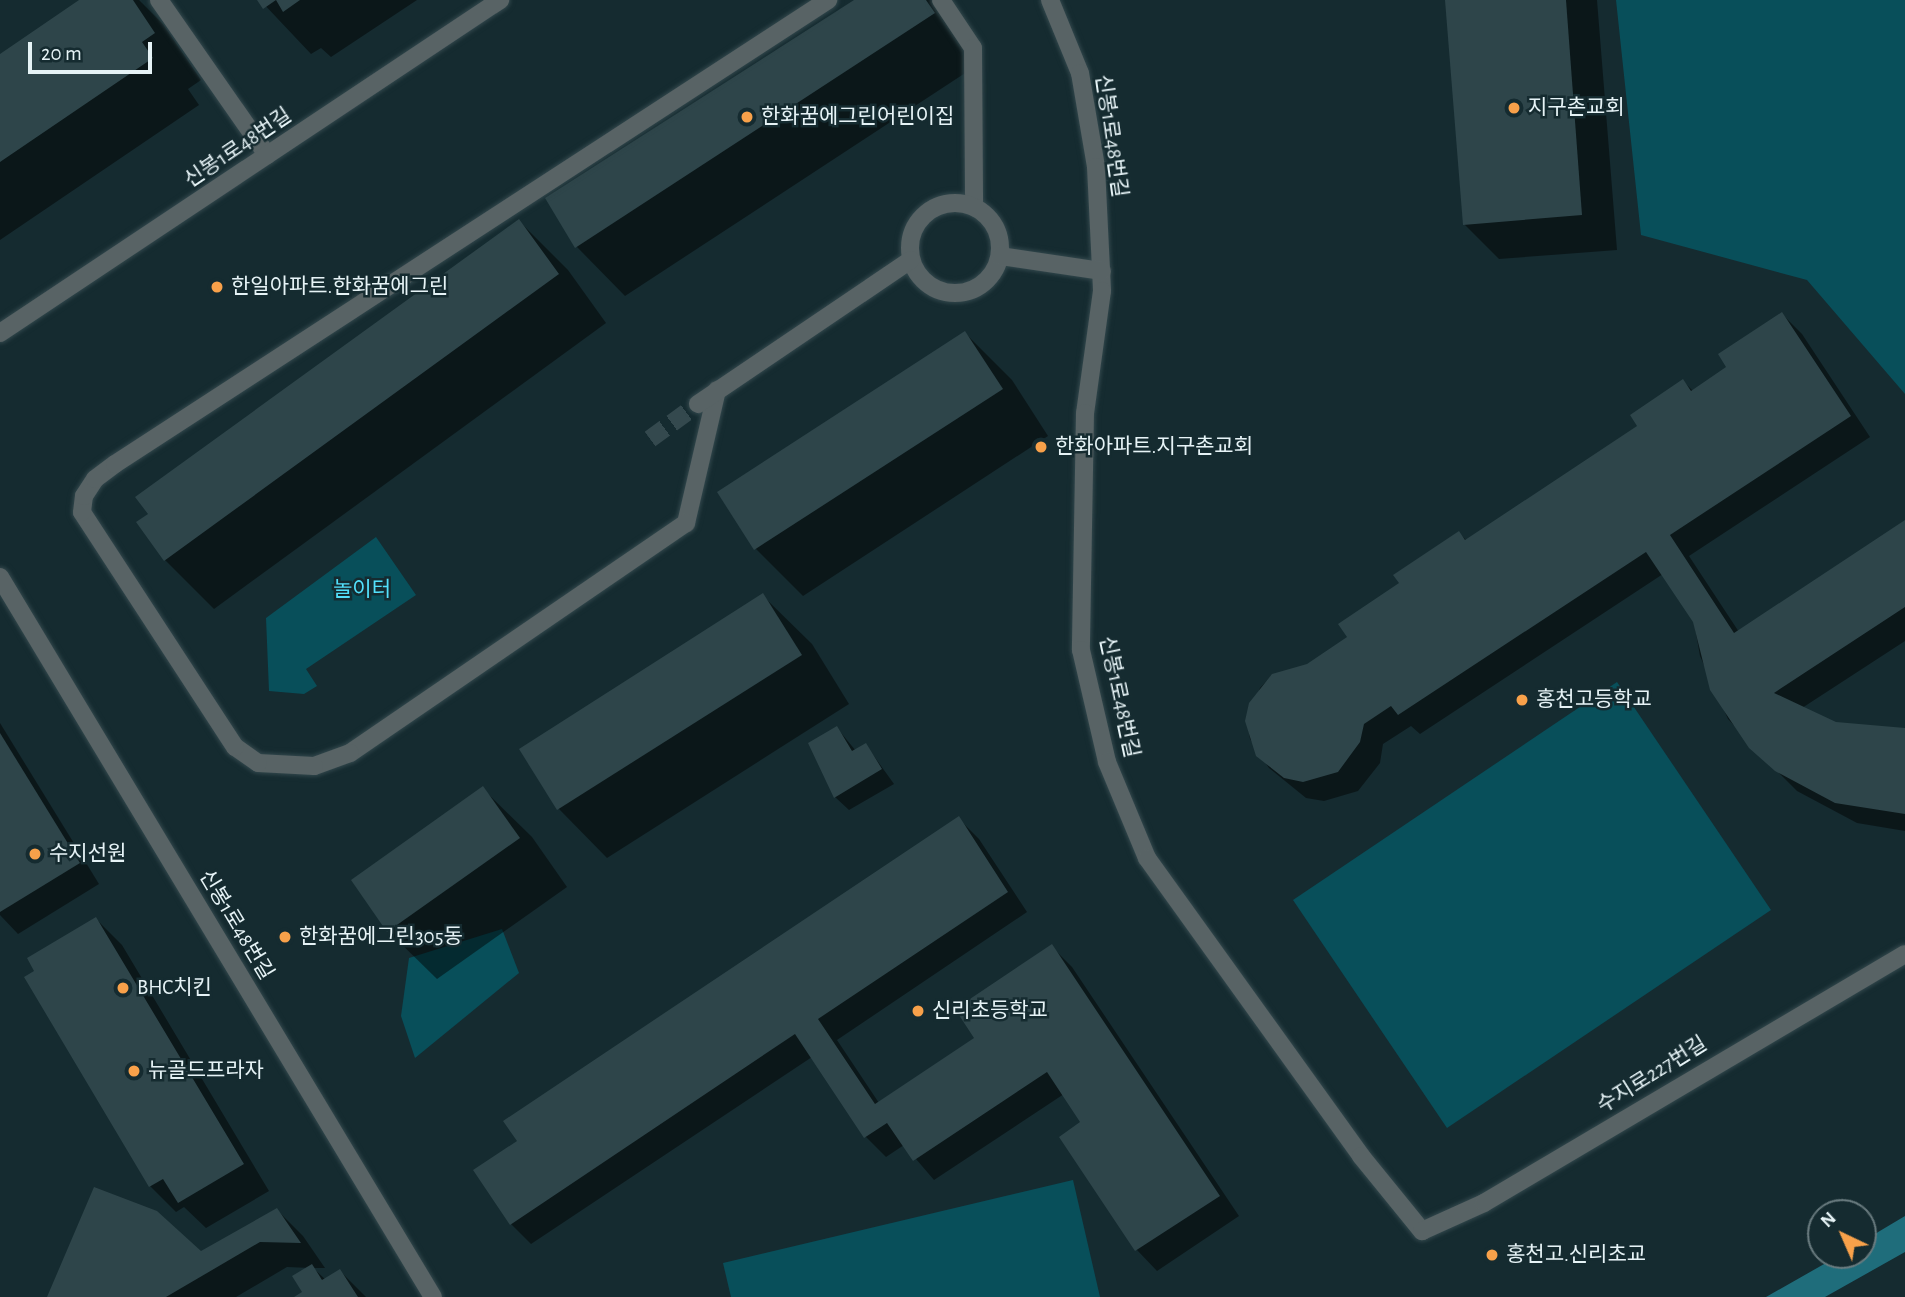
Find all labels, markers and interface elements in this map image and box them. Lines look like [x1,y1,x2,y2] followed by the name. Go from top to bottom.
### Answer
[32,28,156,72] scale bar
[41,43,82,64] text: 20 m
[1090,73,1132,199] street label: 신봉1로48번길
[1528,95,1625,121] place label: 지구촌교회
[1506,100,1522,116] marker: 지구촌교회
[180,103,296,193] street label: 신봉1로48번길
[761,104,954,130] place label: 한화꿈에그린어린이집
[739,109,755,125] marker: 한화꿈에그린어린이집
[231,274,448,300] place label: 한일아파트.한화꿈에그린
[209,279,225,295] marker: 한일아파트.한화꿈에그린
[1055,434,1253,460] place label: 한화아파트.지구촌교회
[1033,439,1049,455] marker: 한화아파트.지구촌교회
[333,577,391,603] park label: 놀이터
[1094,634,1144,760] street label: 신봉1로48번길
[1536,687,1652,713] place label: 홍천고등학교
[1514,692,1530,708] marker: 홍천고등학교
[49,841,126,867] place label: 수지선원
[27,846,43,862] marker: 수지선원
[193,865,279,985] street label: 신봉1로48번길
[299,924,463,950] place label: 한화꿈에그린305동
[277,929,293,945] marker: 한화꿈에그린305동
[137,975,212,1001] place label: BHC치킨
[115,980,131,996] marker: BHC치킨
[932,998,1048,1024] place label: 신리초등학교
[910,1003,926,1019] marker: 신리초등학교
[1593,1031,1711,1119] street label: 수지로227번길
[148,1058,264,1084] place label: 뉴골드프라자
[126,1063,142,1079] marker: 뉴골드프라자
[1807,1199,1877,1269] north arrow
[1817,1209,1840,1231] text: N
[1506,1242,1646,1268] place label: 홍천고.신리초교
[1484,1247,1500,1263] marker: 홍천고.신리초교

